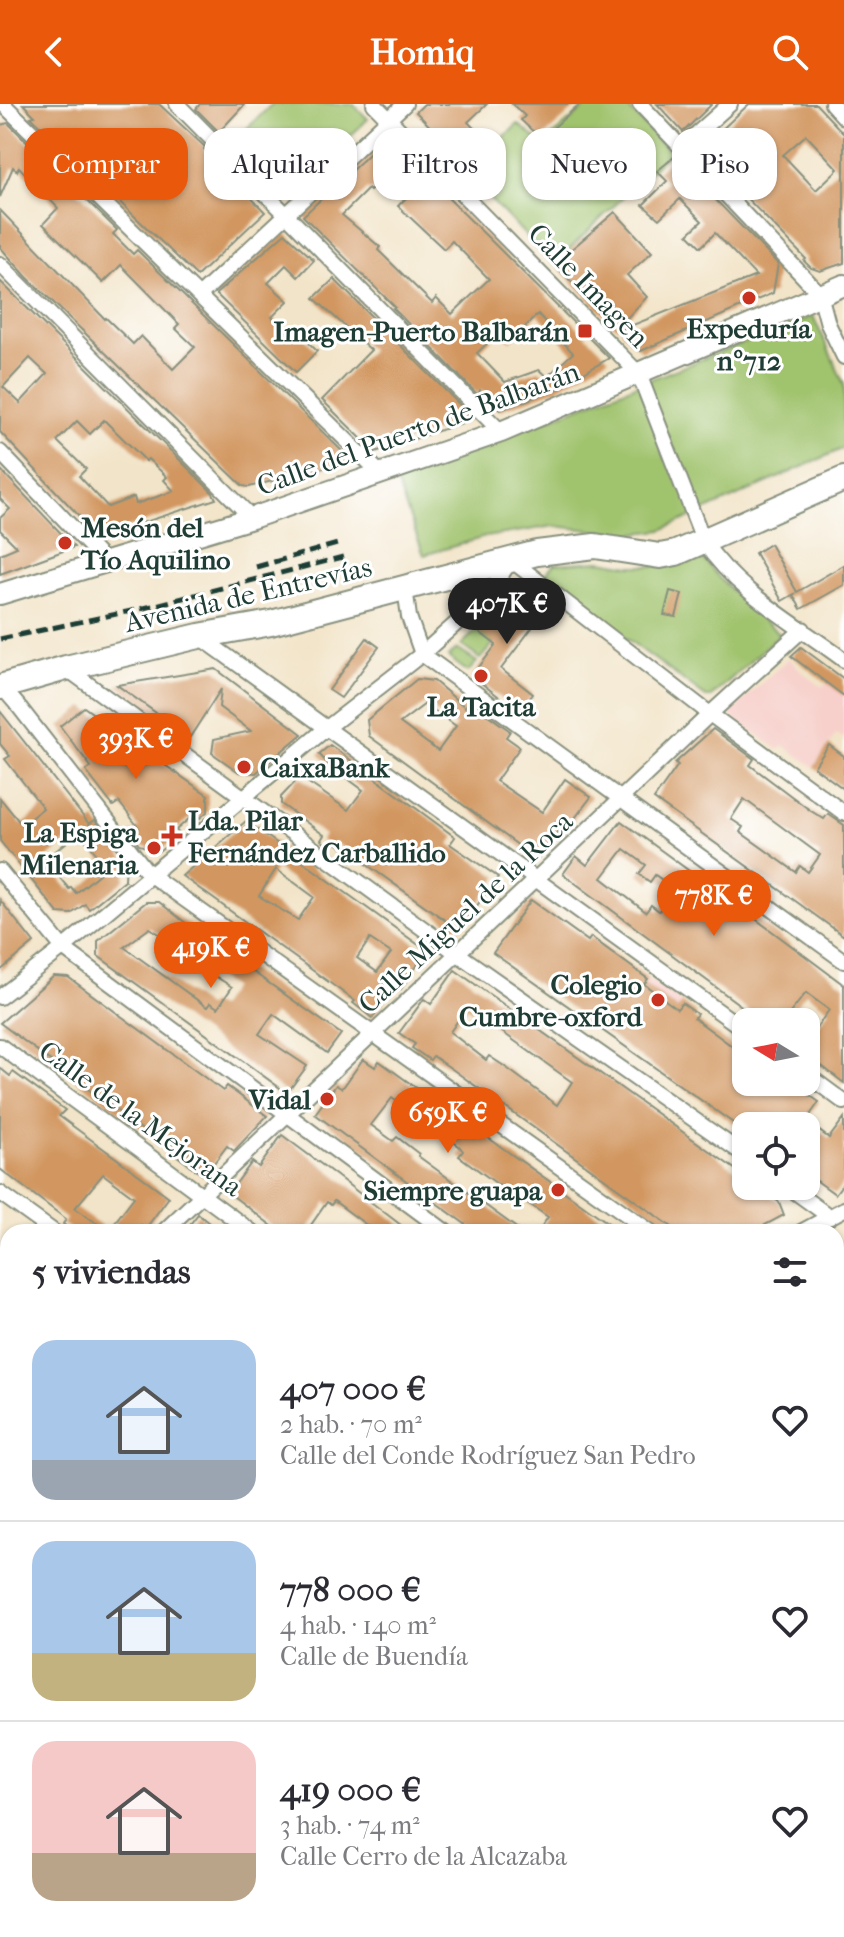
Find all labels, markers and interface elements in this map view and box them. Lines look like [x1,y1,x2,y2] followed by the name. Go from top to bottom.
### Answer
[32,30,76,74] icon: back
[768,30,812,74] icon: search
[369,31,475,73] text: Homiq
[24,128,188,200] chip: Comprar
[204,128,357,200] chip: Alquilar
[373,128,506,200] chip: Filtros
[522,128,656,200] chip: Nuevo
[672,128,777,200] chip: Piso
[521,217,656,354] street label: Calle Imagen
[740,289,758,307] marker: Expeduría nº712
[687,312,812,377] place label: Expeduría nº712
[273,315,570,348] place label: Imagen-Puerto Balbarán
[576,322,594,340] marker: Imagen-Puerto Balbarán
[252,355,584,502] street label: Calle del Puerto de Balbarán
[80,511,231,576] place label: Mesón del Tío Aquilino
[56,534,74,552] marker: Mesón del Tío Aquilino
[120,550,375,639] street label: Avenida de Entrevías
[442,578,572,646] pin: 407K €
[466,588,548,619] text: 407K €
[472,667,490,685] marker: La Tacita
[427,690,536,723] place label: La Tacita
[71,713,201,781] pin: 393K €
[99,723,173,754] text: 393K €
[260,751,391,784] place label: CaixaBank
[235,758,253,776] marker: CaixaBank
[188,804,446,869] place label: Lda. Pilar Fernández Carballido
[351,804,580,1020] street label: Calle Miguel de la Roca
[20,816,139,881] place label: La Espiga Milenaria
[163,827,181,845] marker: Lda. Pilar Fernández Carballido
[145,839,163,857] marker: La Espiga Milenaria
[649,870,779,938] pin: 778K €
[675,880,753,911] text: 778K €
[146,922,276,990] pin: 419K €
[172,932,250,963] text: 419K €
[459,968,643,1033] place label: Colegio Cumbre-oxford
[649,991,667,1009] marker: Colegio Cumbre-oxford
[732,1008,820,1096] north arrow
[732,1008,820,1200] map controls
[33,1034,250,1204] street label: Calle de la Mejorana
[248,1083,311,1116] place label: Vidal
[383,1087,513,1155] pin: 659K €
[318,1090,336,1108] marker: Vidal
[409,1097,487,1128] text: 659K €
[732,1112,820,1200] button: locate
[363,1174,543,1207] place label: Siempre guapa
[549,1181,567,1199] marker: Siempre guapa
[768,1250,812,1294] icon: filters
[32,1252,191,1292] text: 5 viviendas
[280,1369,426,1409] text: 407 000 €
[96,1372,192,1468] icon: home
[768,1398,812,1442] icon: heart
[280,1409,422,1440] text: 2 hab. · 70 m²
[280,1440,696,1471] text: Calle del Conde Rodríguez San Pedro
[280,1570,421,1610] text: 778 000 €
[96,1573,192,1669] icon: home
[768,1599,812,1643] icon: heart
[280,1610,436,1641] text: 4 hab. · 140 m²
[280,1641,468,1672] text: Calle de Buendía
[280,1770,421,1810] text: 419 000 €
[96,1773,192,1869] icon: home
[768,1799,812,1843] icon: heart
[280,1810,420,1841] text: 3 hab. · 74 m²
[280,1841,567,1872] text: Calle Cerro de la Alcazaba

